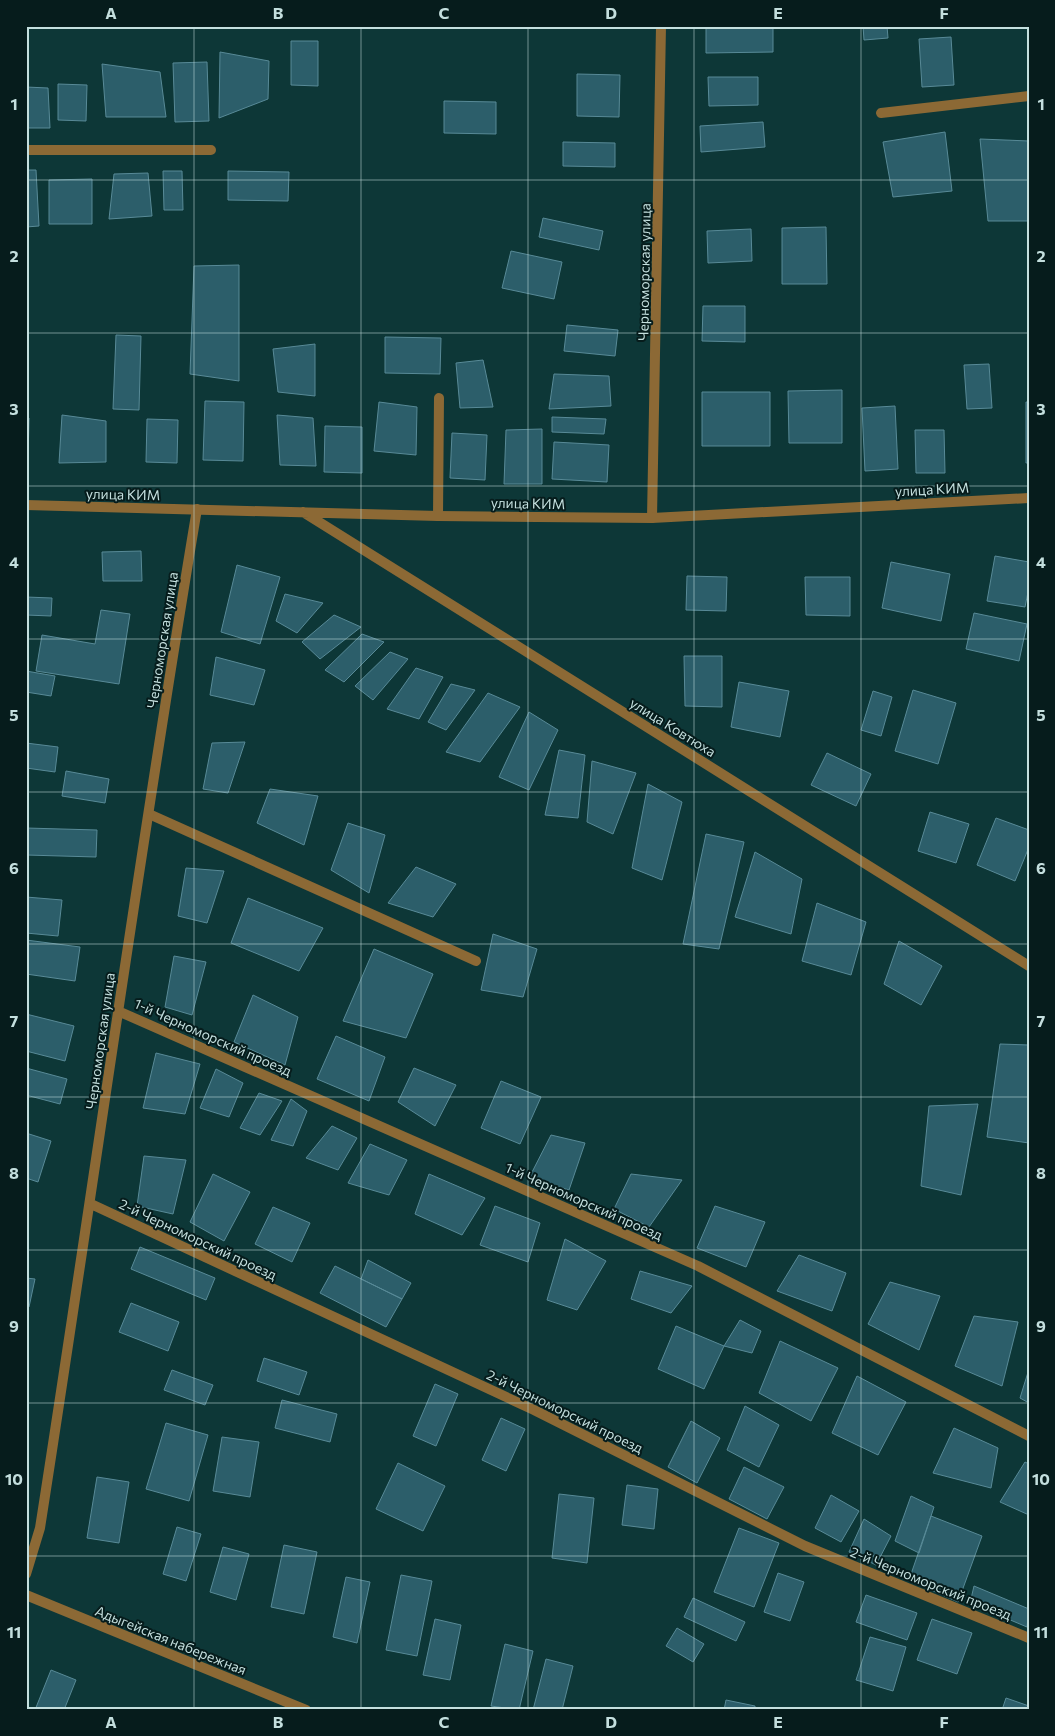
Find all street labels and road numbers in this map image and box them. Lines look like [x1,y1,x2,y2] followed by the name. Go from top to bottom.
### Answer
[634,203,654,341] street label: Черноморская улица
[894,479,970,499] street label: улица КИМ
[86,485,160,503] street label: улица КИМ
[491,494,565,512] street label: улица КИМ
[143,571,181,709] street label: Черноморская улица
[627,694,719,760] street label: улица Ковтюха
[82,972,118,1110] street label: Черноморская улица
[132,995,294,1079] street label: 1-й Черноморский проезд
[503,1159,665,1243] street label: 1-й Черноморский проезд
[116,1195,280,1283] street label: 2-й Черноморский проезд
[484,1366,646,1456] street label: 2-й Черноморский проезд
[848,1543,1014,1623] street label: 2-й Черноморский проезд
[93,1602,249,1678] street label: Адыгейская набережная

